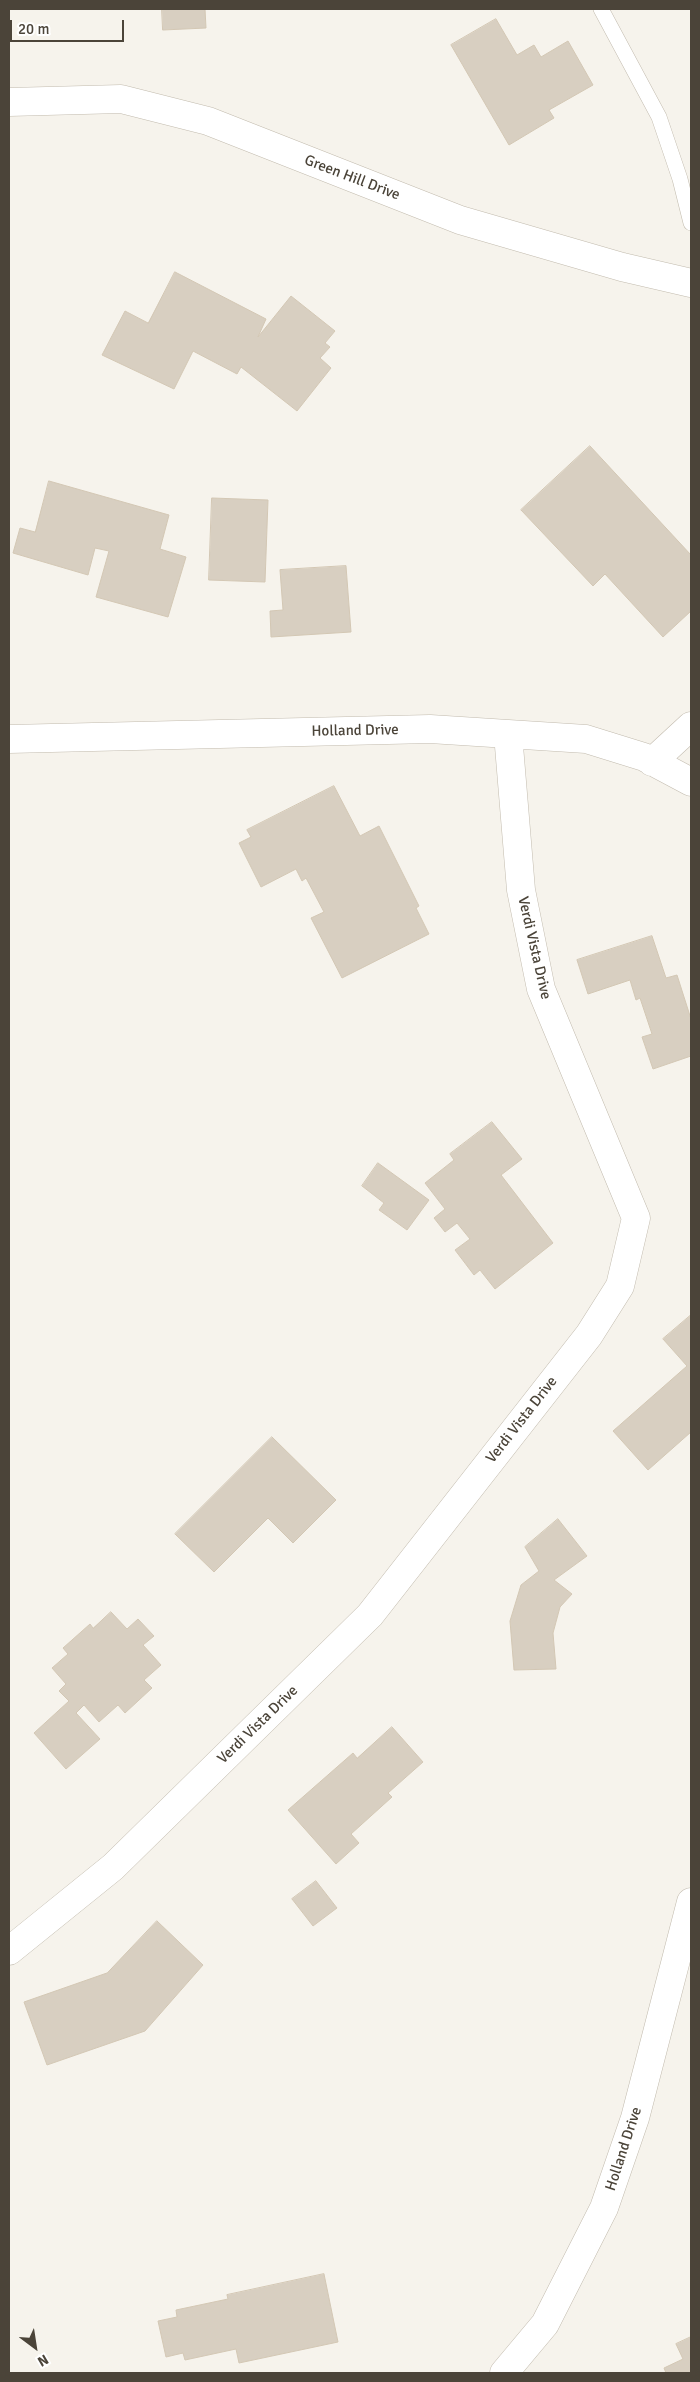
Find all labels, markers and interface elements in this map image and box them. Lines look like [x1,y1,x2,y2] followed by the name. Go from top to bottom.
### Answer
[12,10,126,42] scale bar
[18,20,49,38] text: 20 m
[302,151,402,205] street label: Green Hill Drive
[311,721,399,741] street label: Holland Drive
[513,895,555,1001] street label: Verdi Vista Drive
[483,1373,561,1467] street label: Verdi Vista Drive
[214,1682,302,1768] street label: Verdi Vista Drive
[602,2105,646,2193] street label: Holland Drive
[10,2322,60,2372] north arrow
[34,2350,52,2370] text: N

